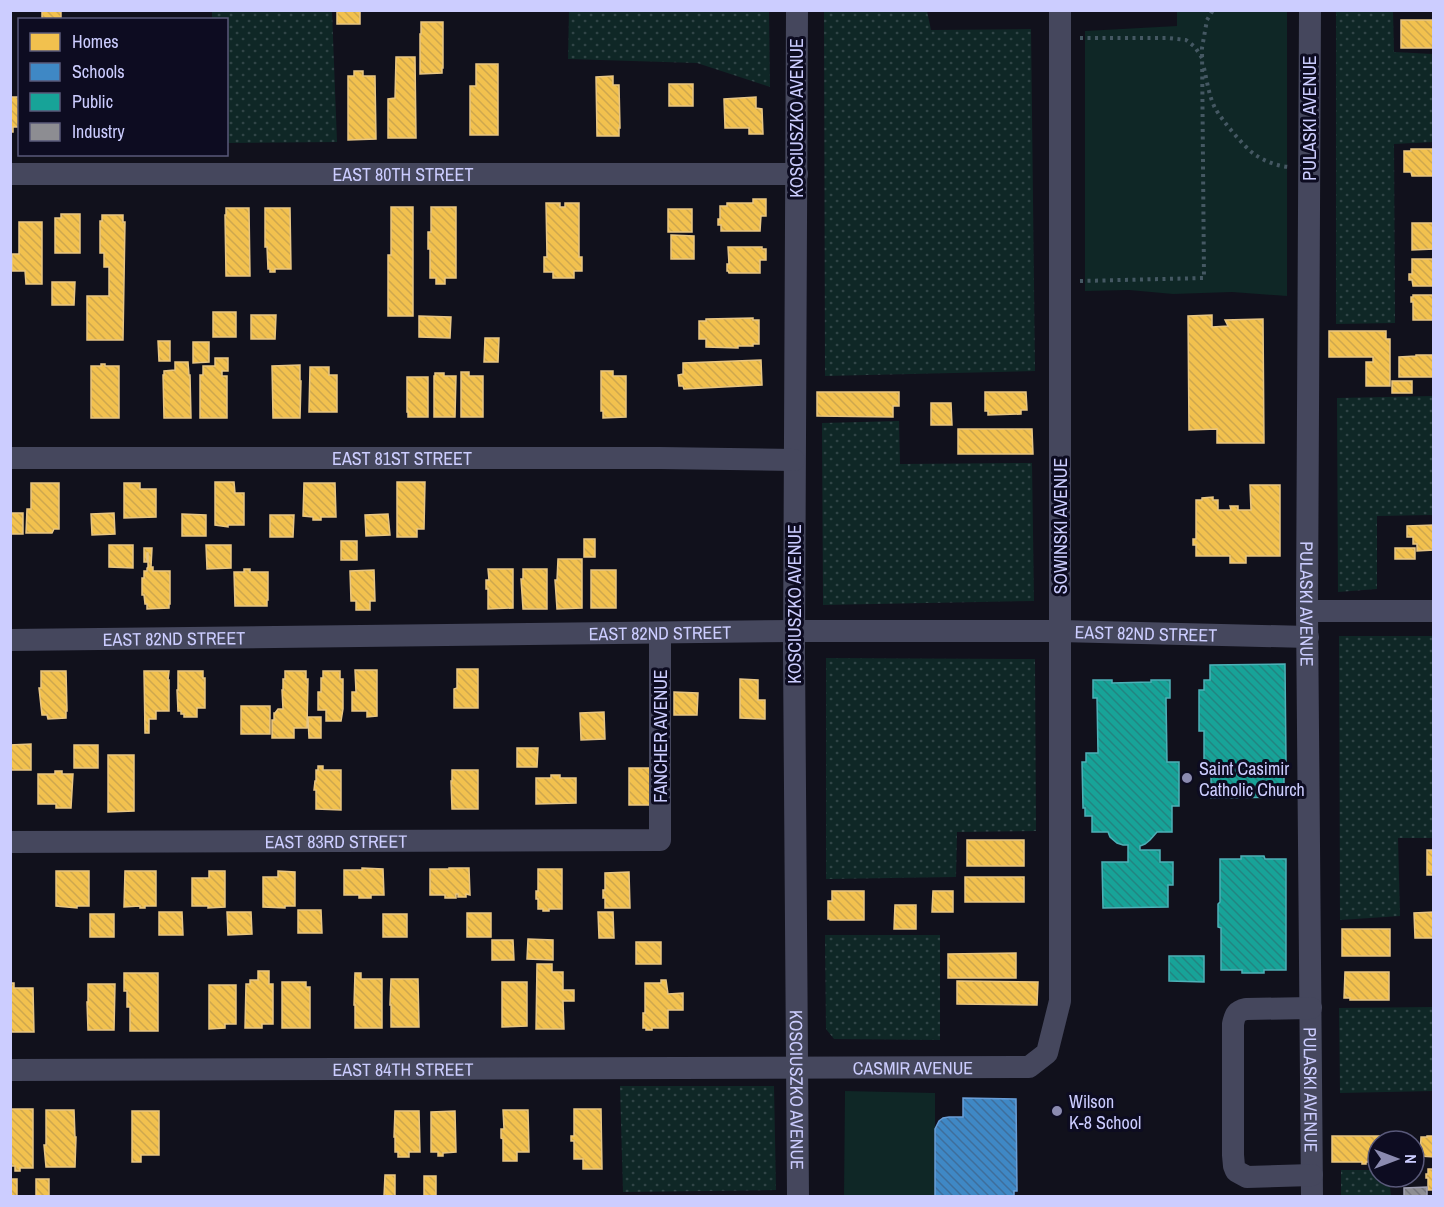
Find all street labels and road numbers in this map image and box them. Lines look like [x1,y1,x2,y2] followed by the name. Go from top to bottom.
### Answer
[784,38,809,198] street label: KOSCIUSZKO AVENUE
[1297,55,1322,181] street label: PULASKI AVENUE
[333,162,474,187] street label: EAST 80TH STREET
[332,446,472,471] street label: EAST 81ST STREET
[1048,458,1073,594] street label: SOWINSKI AVENUE
[782,524,807,684] street label: KOSCIUSZKO AVENUE
[1294,541,1320,667] street label: PULASKI AVENUE
[589,619,731,646] street label: EAST 82ND STREET
[1074,619,1218,647] street label: EAST 82ND STREET
[103,625,245,651] street label: EAST 82ND STREET
[648,669,673,803] street label: FANCHER AVENUE
[265,828,407,854] street label: EAST 83RD STREET
[784,1010,810,1170] street label: KOSCIUSZKO AVENUE
[1298,1027,1324,1153] street label: PULASKI AVENUE
[853,1055,973,1080] street label: CASMIR AVENUE
[332,1056,474,1082] street label: EAST 84TH STREET

